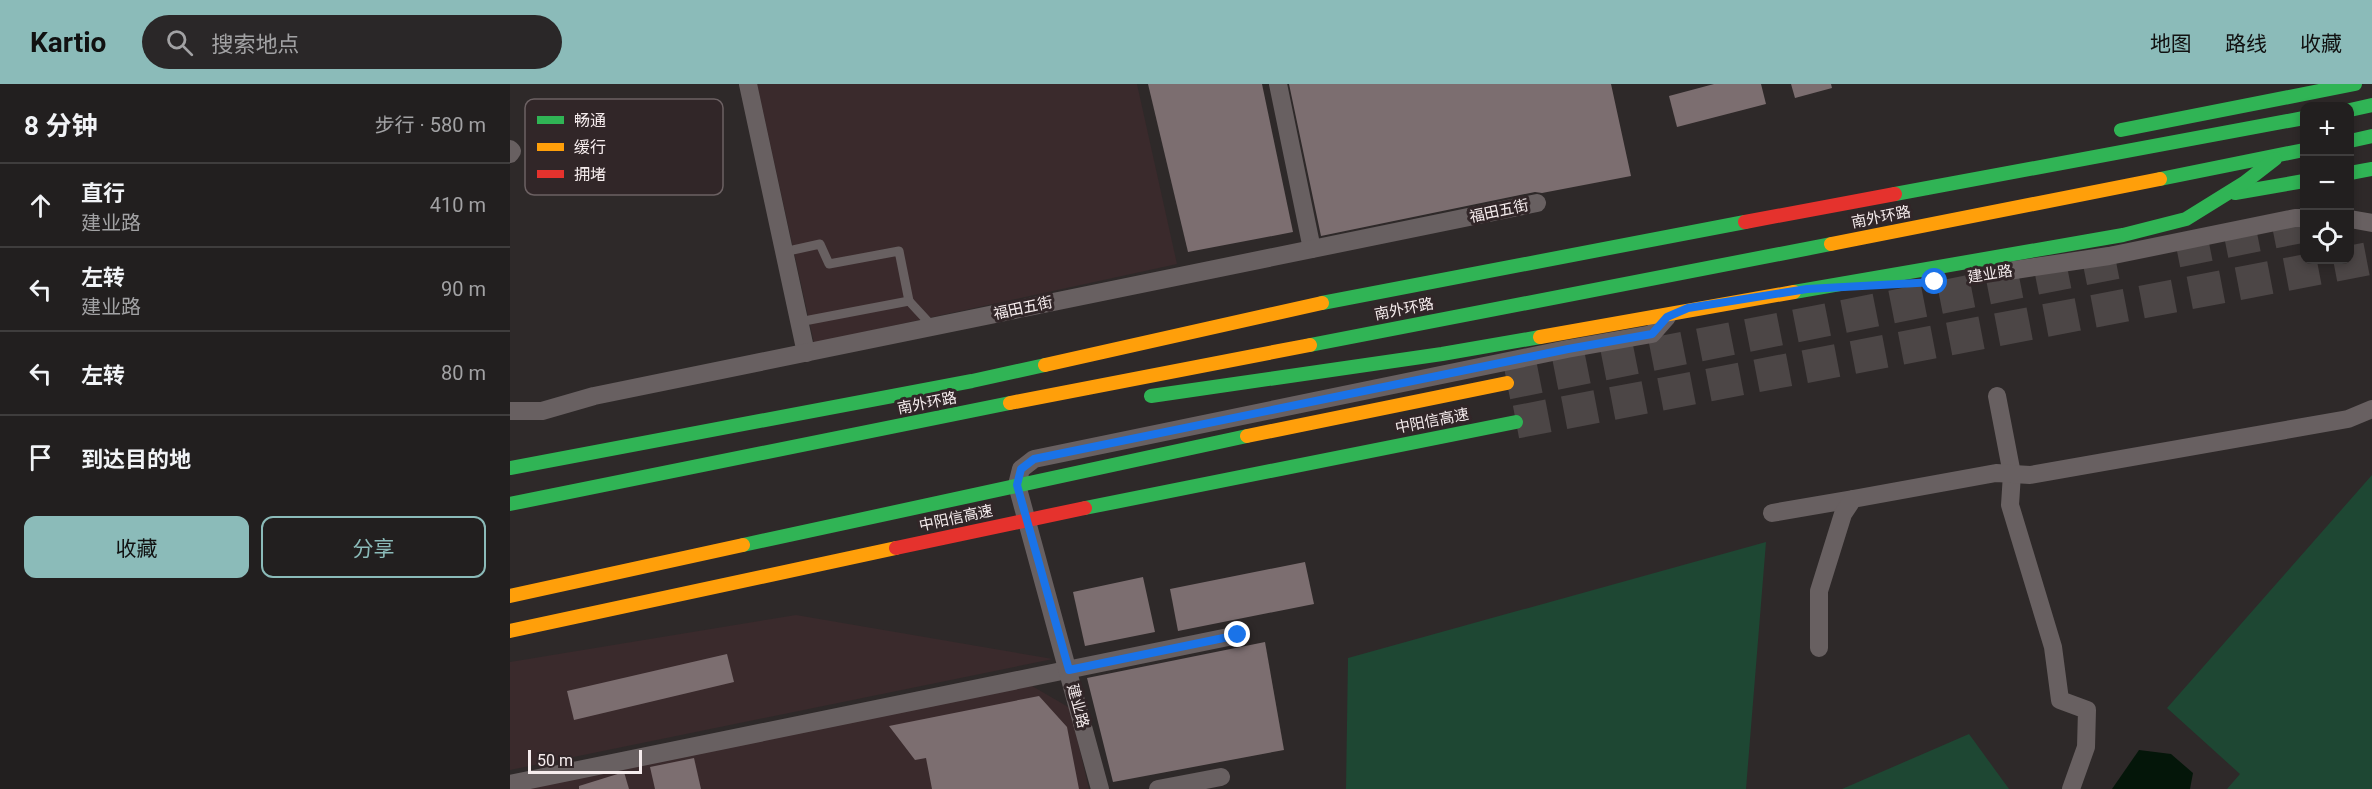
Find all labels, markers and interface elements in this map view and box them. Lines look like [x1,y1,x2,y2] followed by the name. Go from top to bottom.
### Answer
[142,15,562,69] search box
[30,26,106,59] text: Kartio
[163,26,196,59] icon: search
[211,32,299,57] text: 搜索地点
[2150,32,2192,56] text: 地图
[2225,32,2267,56] text: 路线
[2300,32,2342,56] text: 收藏
[525,99,723,195] legend
[2300,102,2354,264] map controls
[2300,102,2354,156] button: +
[24,111,97,141] text: 8 分钟
[574,111,606,130] text: 畅通
[375,113,486,137] text: 步行 · 580 m
[574,138,606,157] text: 缓行
[2300,156,2354,210] button: −
[574,165,606,184] text: 拥堵
[81,181,125,206] text: 直行
[24,189,57,222] icon: ahead
[430,193,486,217] text: 410 m
[1468,196,1530,226] street label: 福田五街
[1850,202,1912,232] street label: 南外环路
[2300,210,2354,264] button: locate
[81,211,141,235] text: 建业路
[1966,262,2014,286] street label: 建业路
[81,265,125,290] text: 左转
[1921,268,1947,294] route start
[24,273,57,306] icon: left
[441,277,486,301] text: 90 m
[992,293,1054,323] street label: 福田五街
[1373,294,1435,324] street label: 南外环路
[81,295,141,319] text: 建业路
[24,357,57,390] icon: left
[441,361,486,385] text: 80 m
[81,363,125,388] text: 左转
[896,388,958,418] street label: 南外环路
[1393,405,1471,437] street label: 中阳信高速
[24,441,57,474] icon: arrive
[81,447,191,472] text: 到达目的地
[917,501,995,535] street label: 中阳信高速
[24,516,249,578] button: 收藏
[261,516,486,578] button: 分享
[1224,621,1250,647] route end
[1063,682,1093,730] street label: 建业路
[528,747,642,774] scale bar
[537,751,573,770] text: 50 m

